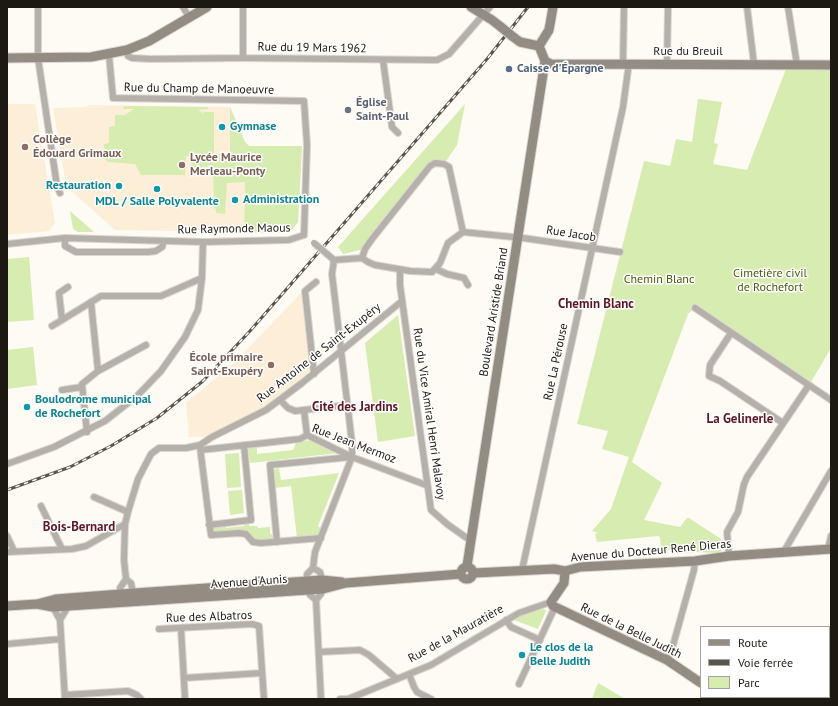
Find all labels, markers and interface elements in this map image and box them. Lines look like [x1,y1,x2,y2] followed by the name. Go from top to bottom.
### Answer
[257,40,367,56] street label: Rue du 19 Mars 1962
[653,45,723,59] street label: Rue du Breuil
[517,62,604,76] place label: Caisse d'Épargne
[504,64,514,74] marker: Caisse d'Épargne
[124,80,274,98] street label: Rue du Champ de Manoeuvre
[356,96,409,124] place label: Église Saint-Paul
[343,105,353,115] marker: Église Saint-Paul
[230,120,276,134] place label: Gymnase
[217,122,227,132] marker: Gymnase
[33,133,121,161] place label: Collège Édouard Grimaux
[20,142,30,152] marker: Collège Édouard Grimaux
[190,151,265,179] place label: Lycée Maurice Merleau-Ponty
[177,160,187,170] marker: Lycée Maurice Merleau-Ponty
[46,179,111,193] place label: Restauration
[114,181,124,191] marker: Restauration
[152,184,162,194] marker: MDL / Salle Polyvalente
[243,193,319,207] place label: Administration
[95,195,219,209] place label: MDL / Salle Polyvalente
[230,195,240,205] marker: Administration
[177,221,291,237] street label: Rue Raymonde Maous
[545,223,597,245] street label: Rue Jacob
[477,246,511,378] street label: Boulevard Aristide Briand
[733,267,807,295] park label: Cimetière civil de Rochefort
[624,273,694,287] park label: Chemin Blanc
[558,296,634,312] district label: Chemin Blanc
[254,300,384,406] street label: Rue Antoine de Saint-Exupéry
[541,322,571,402] street label: Rue La Pérouse
[410,327,448,501] street label: Rue du Vice Amiral Henri Malavoy
[190,351,263,379] place label: École primaire Saint-Exupéry
[266,360,276,370] marker: École primaire Saint-Exupéry
[35,393,151,421] place label: Boulodrome municipal de Rochefort
[312,399,398,415] district label: Cité des Jardins
[22,402,32,412] marker: Boulodrome municipal de Rochefort
[707,411,773,427] district label: La Gelinerle
[310,421,398,467] street label: Rue Jean Mermoz
[43,519,115,535] district label: Bois-Bernard
[570,537,732,565] street label: Avenue du Docteur René Dieras
[210,572,288,592] street label: Avenue d'Aunis
[578,600,684,662] street label: Rue de la Belle Judith
[406,602,506,666] street label: Rue de la Mauratière
[166,608,252,626] street label: Rue des Albatros
[700,626,830,698] legend
[738,635,768,650] text: Route
[530,641,593,669] place label: Le clos de la Belle Judith
[517,650,527,660] marker: Le clos de la Belle Judith
[738,655,793,670] text: Voie ferrée
[738,675,760,690] text: Parc

